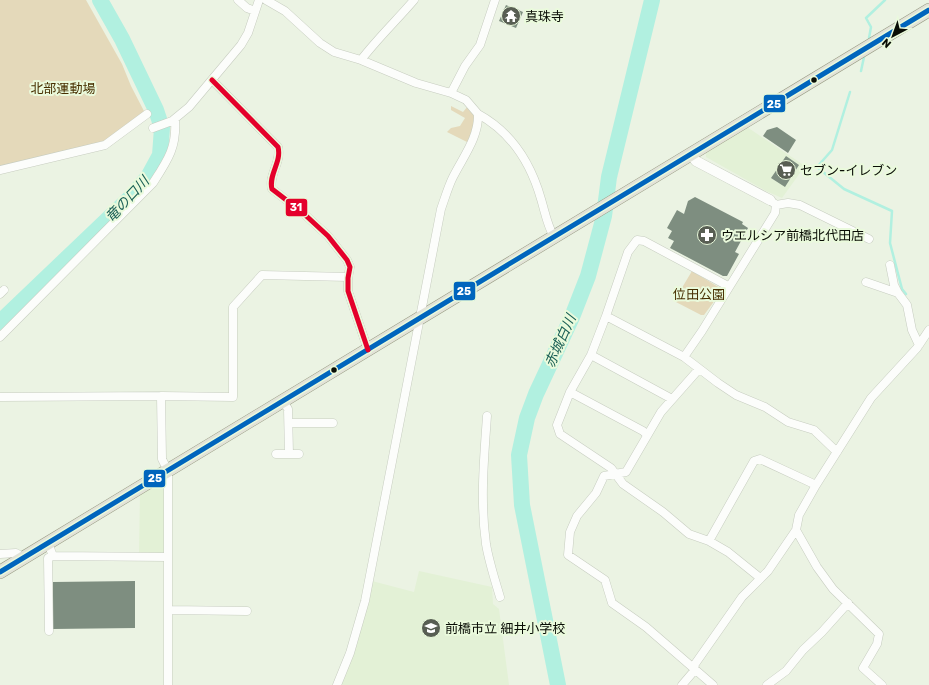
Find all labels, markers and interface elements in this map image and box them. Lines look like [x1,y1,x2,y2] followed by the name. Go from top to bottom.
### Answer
[500,5,522,27] temple icon: 真珠寺
[525,9,564,24] place label: 真珠寺
[873,16,913,56] north arrow
[879,36,894,51] text: N
[809,75,819,85] unlabelled marker
[30,81,96,96] park label: 北部運動場
[763,94,786,113] line badge: 25
[767,98,781,111] text: 25
[775,159,797,181] supermarket icon: セブン-イレブン
[800,163,897,178] place label: セブン-イレブン
[102,172,154,226] water label: 竜の口川
[285,198,308,217] line badge: 31
[290,201,302,214] text: 31
[696,224,718,246] pharmacy icon: ウエルシア前橋北代田店
[721,228,864,243] place label: ウエルシア前橋北代田店
[453,281,476,301] line badge: 25
[457,285,471,298] text: 25
[673,287,725,302] park label: 位田公園
[541,310,580,370] water label: 赤城白川
[329,365,339,375] unlabelled marker
[143,469,166,488] line badge: 25
[148,472,162,485] text: 25
[420,617,442,639] school or university icon: 前橋市立 細井小学校
[445,621,565,636] place label: 前橋市立 細井小学校

